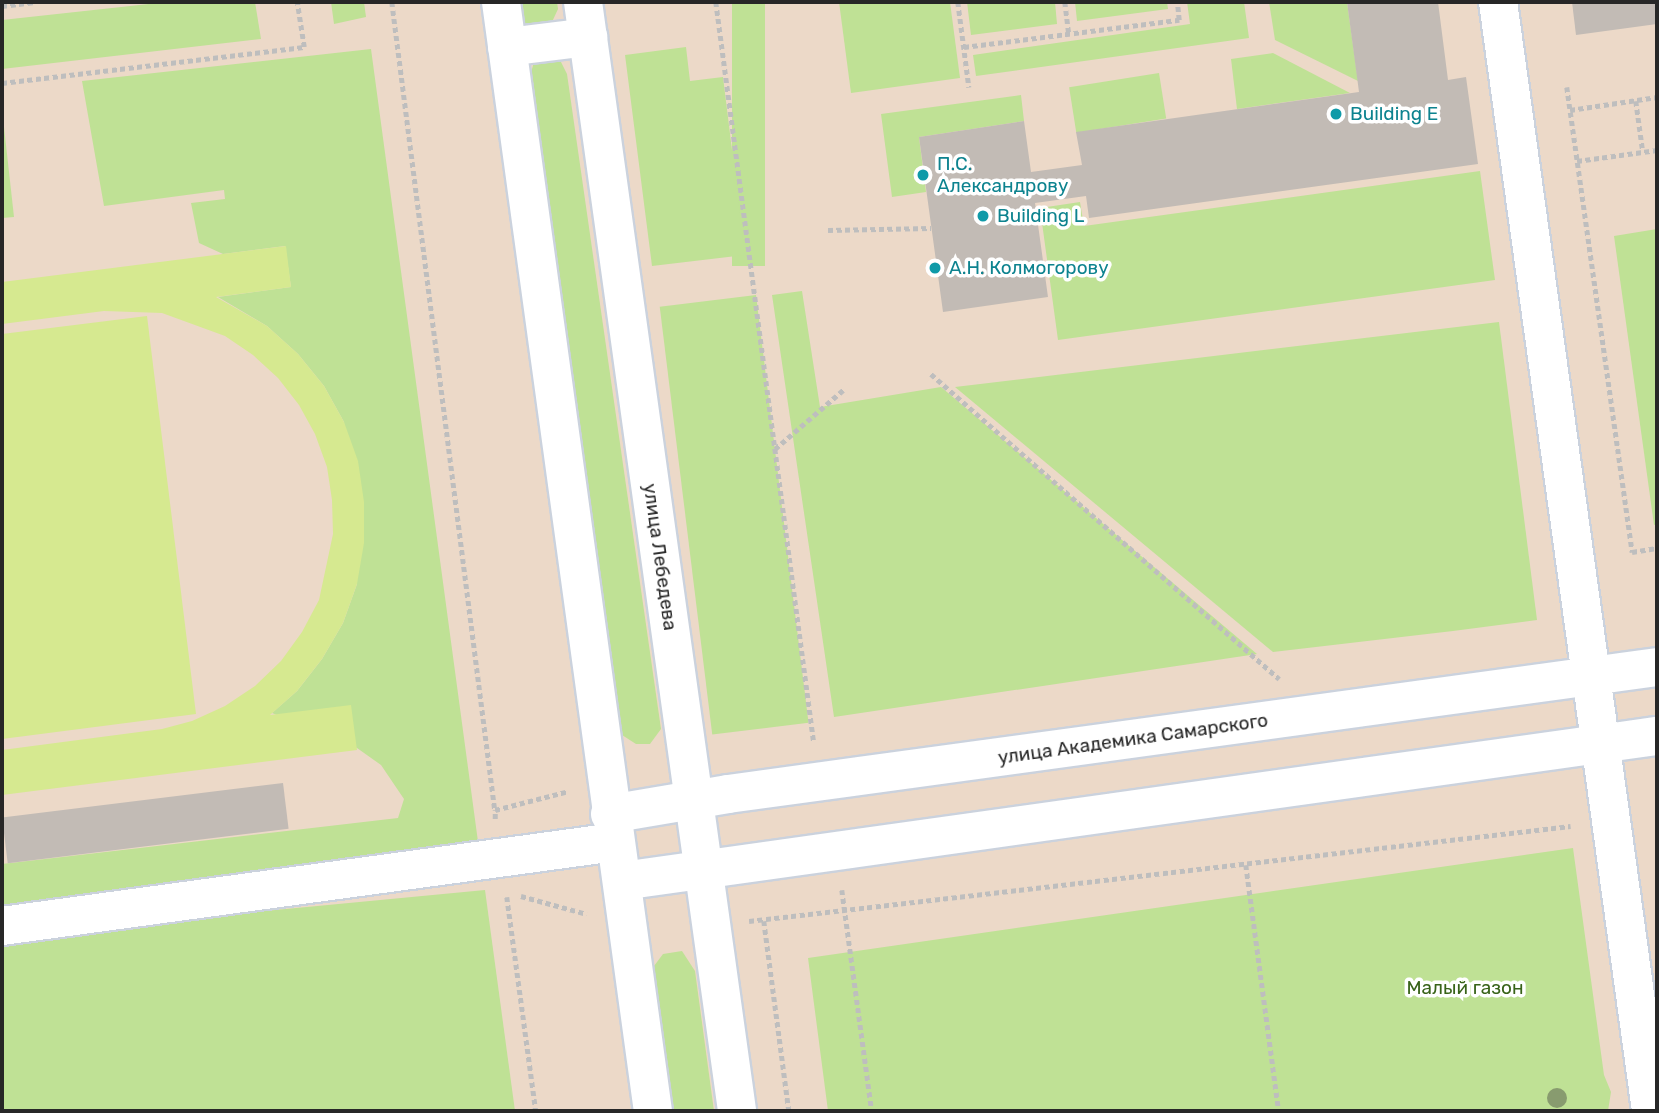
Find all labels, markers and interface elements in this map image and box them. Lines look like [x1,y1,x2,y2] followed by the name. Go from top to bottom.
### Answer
[1350,103,1438,125] place label: Building E
[1328,106,1344,122] marker: Building E
[937,153,1068,197] place label: П.С. Александрову
[915,167,931,183] marker: П.С. Александрову
[997,205,1084,227] place label: Building L
[975,208,991,224] marker: Building L
[949,257,1109,279] place label: А.Н. Колмогорову
[927,260,943,276] marker: А.Н. Колмогорову
[638,482,682,632] street label: улица Лебедева
[996,709,1270,769] street label: улица Академика Самарского
[1406,977,1524,999] park label: Малый газон

